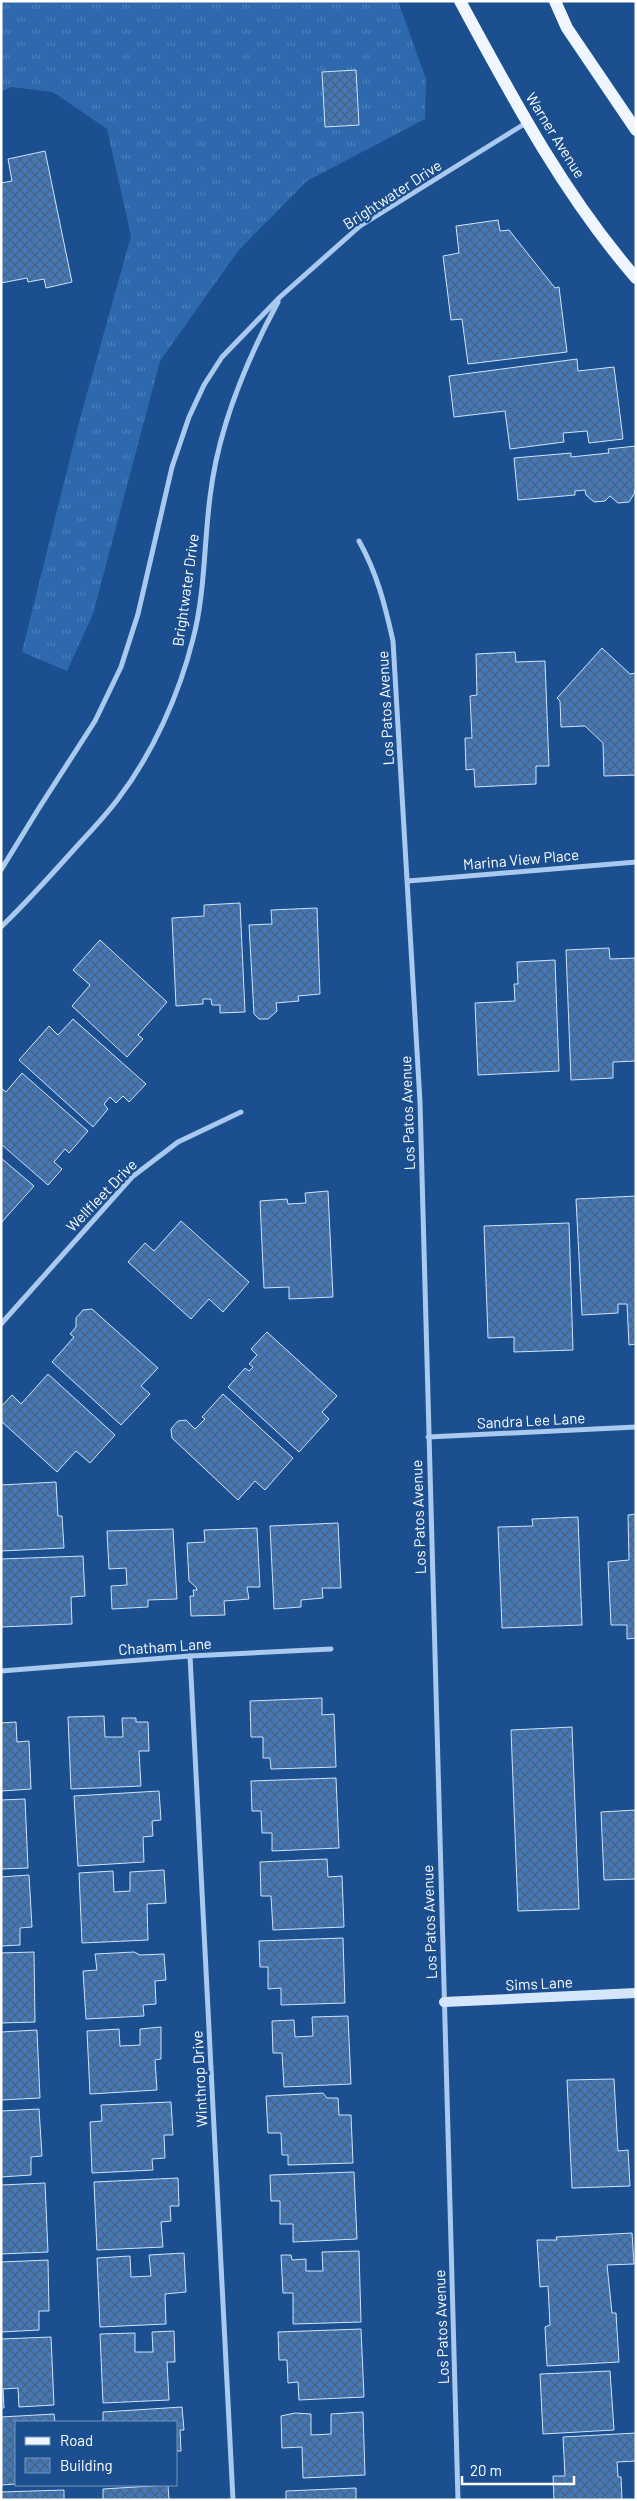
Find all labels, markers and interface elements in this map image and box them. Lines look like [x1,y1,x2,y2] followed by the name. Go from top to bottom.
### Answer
[522,89,590,181] street label: Warner Avenue
[339,156,445,232] street label: Brightwater Drive
[168,532,202,648] street label: Brightwater Drive
[373,650,397,766] street label: Los Patos Avenue
[462,845,580,873] street label: Marina View Place
[396,1055,418,1171] street label: Los Patos Avenue
[62,1155,140,1235] street label: Wellfleet Drive
[476,1408,586,1432] street label: Sandra Lee Lane
[407,1459,429,1575] street label: Los Patos Avenue
[118,1634,212,1658] street label: Chatham Lane
[418,1864,440,1980] street label: Los Patos Avenue
[505,1972,573,1994] street label: Sims Lane
[187,2030,211,2128] street label: Winthrop Drive
[430,2269,452,2385] street label: Los Patos Avenue
[15,2421,178,2486] legend
[60,2431,93,2449] text: Road
[462,2454,574,2486] scale bar
[60,2456,113,2474] text: Building
[470,2461,502,2479] text: 20 m

